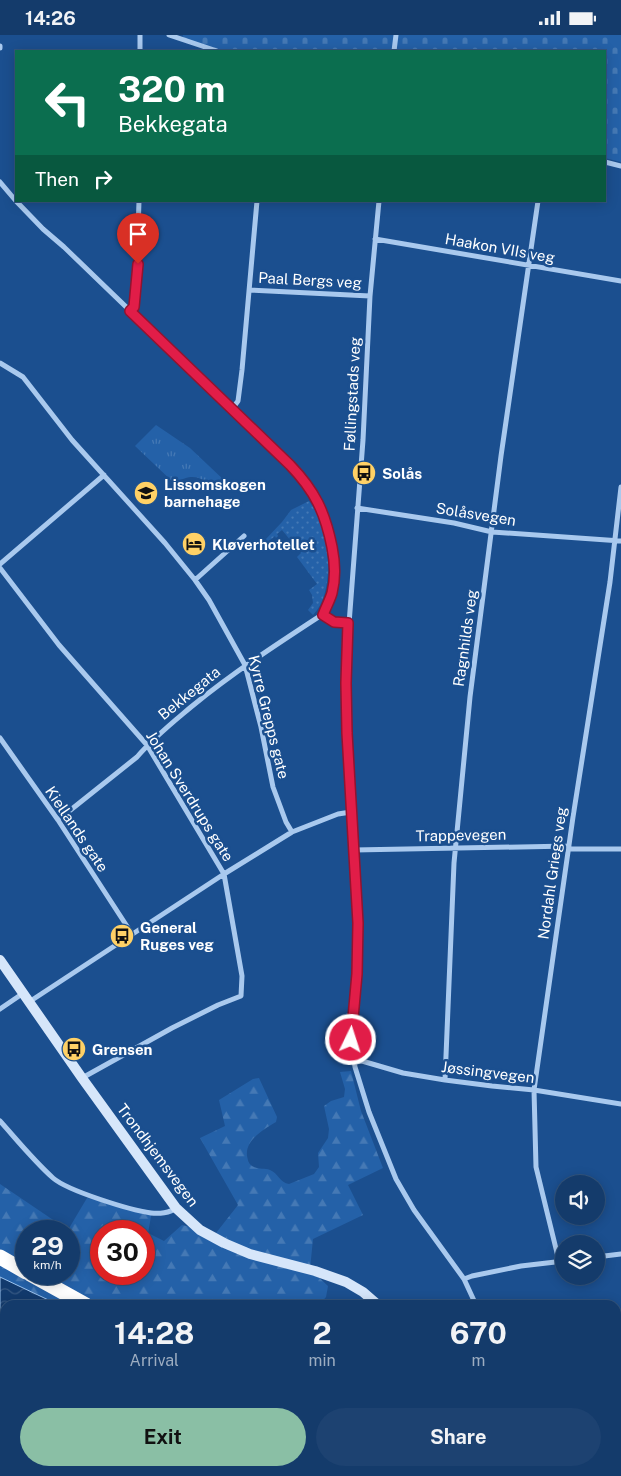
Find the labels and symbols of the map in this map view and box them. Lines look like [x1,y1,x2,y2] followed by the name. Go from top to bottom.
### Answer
[117,213,159,264] pin
[444,230,556,266] street label: Haakon VIIs veg
[258,269,362,291] street label: Paal Bergs veg
[341,336,363,452] street label: Føllingstads veg
[351,460,377,486] bus stop icon: Solås
[382,465,422,482] place label: Solås
[164,476,266,510] place label: Lissomskogen barnehage
[133,480,159,506] school or university icon: Lissomskogen barnehage
[435,499,517,529] street label: Solåsvegen
[181,531,207,557] hotel icon: Kløverhotellet
[212,536,315,553] place label: Kløverhotellet
[450,588,480,688] street label: Ragnhilds veg
[245,653,293,781] street label: Kyrre Grepps gate
[155,663,223,723] street label: Bekkegata
[143,728,237,864] street label: Johan Sverdrups gate
[42,783,112,875] street label: Kiellands gate
[534,806,570,940] street label: Nordahl Griegs veg
[416,826,506,844] street label: Trappevegen
[140,919,214,953] place label: General Ruges veg
[109,923,135,949] bus stop icon: General Ruges veg
[324,1013,376,1065] position arrow
[61,1036,87,1062] bus stop icon: Grensen
[92,1041,153,1058] place label: Grensen
[440,1058,536,1086] street label: Jøssingvegen
[114,1100,202,1210] street label: Trondhjemsvegen
[90,1220,155,1285] speed limit sign: 30

